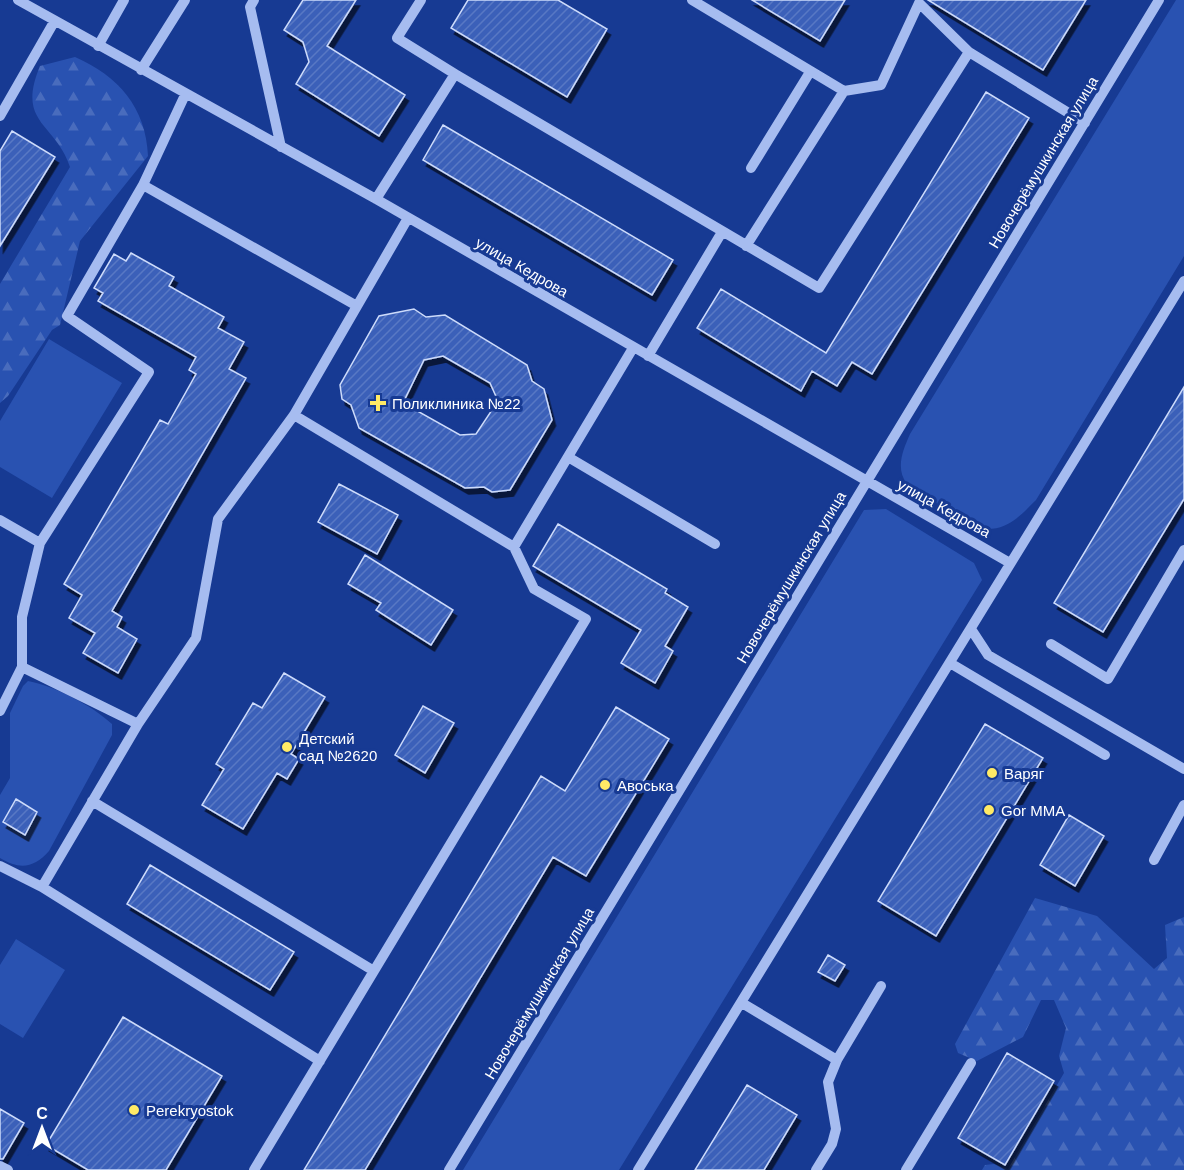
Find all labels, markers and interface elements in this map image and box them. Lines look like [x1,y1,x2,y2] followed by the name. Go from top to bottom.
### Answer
[985,72,1101,251] street label: Новочерёмушкинская улица
[473,234,572,301] street label: улица Кедрова
[369,394,387,412] marker: Поликлиника №22
[392,395,521,412] place label: Поликлиника №22
[895,475,994,541] street label: улица Кедрова
[733,487,849,666] street label: Новочерёмушкинская улица
[299,730,377,764] place label: Детский сад №2620
[280,740,294,754] marker: Детский сад №2620
[1004,765,1045,782] place label: Варяг
[985,766,999,780] marker: Варяг
[617,777,674,794] place label: Авоська
[598,778,612,792] marker: Авоська
[1001,802,1065,819] place label: Gor MMA
[982,803,996,817] marker: Gor MMA
[481,903,597,1082] street label: Новочерёмушкинская улица
[12,1098,72,1158] north arrow
[146,1102,234,1119] place label: Perekryostok
[127,1103,141,1117] marker: Perekryostok
[36,1105,48,1122] text: С

